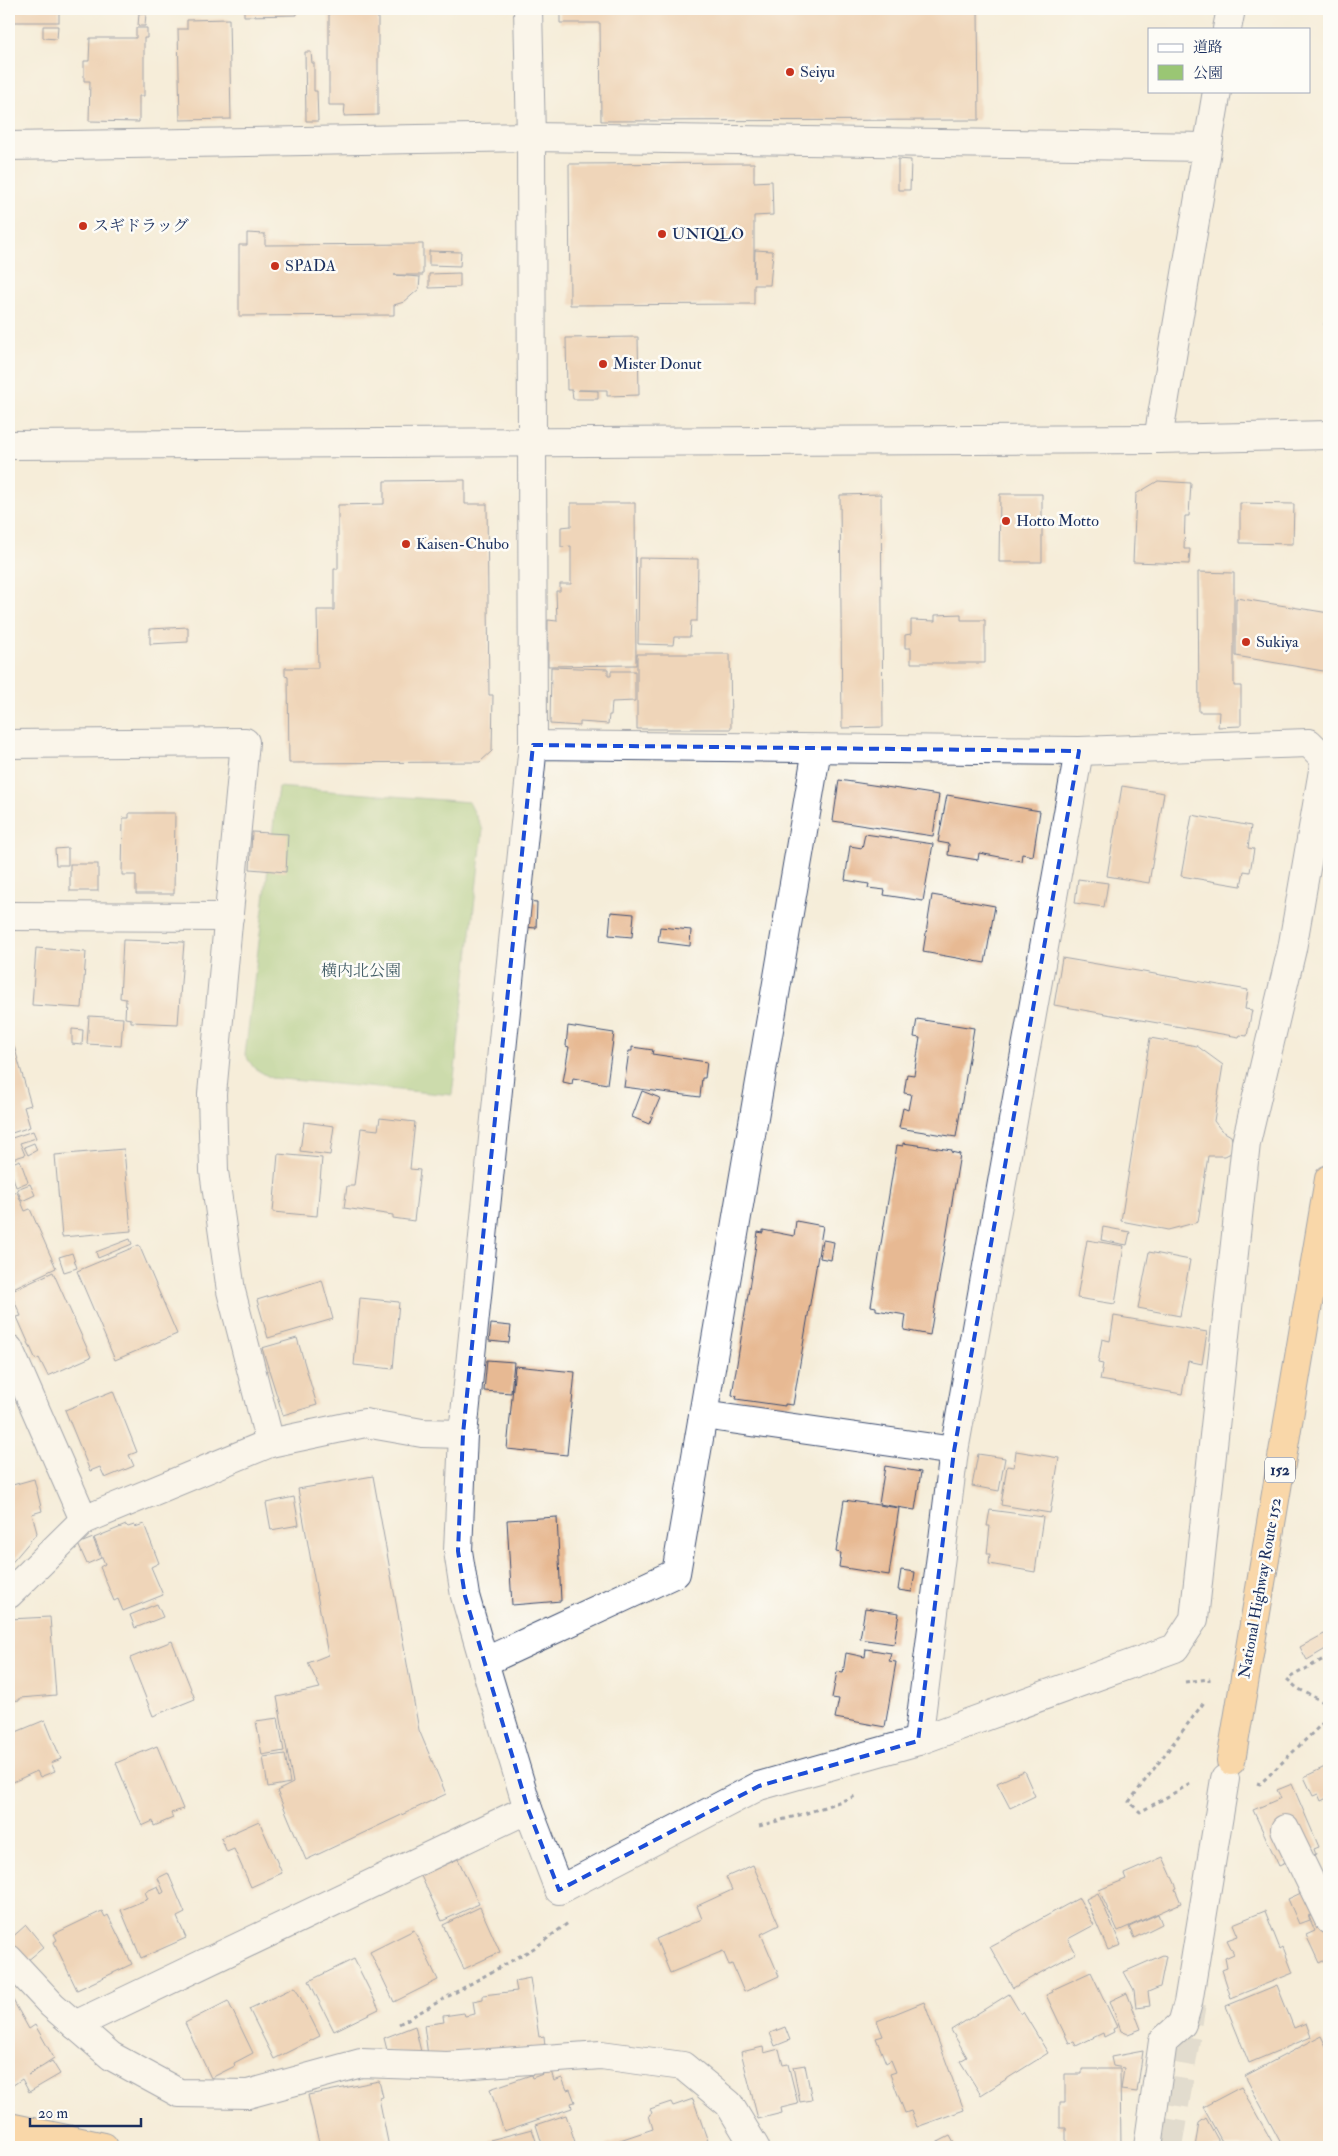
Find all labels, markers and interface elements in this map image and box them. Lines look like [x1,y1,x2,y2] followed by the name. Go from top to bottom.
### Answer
[1148,28,1310,92] legend
[1193,38,1223,57] text: 道路
[800,62,835,82] place label: Seiyu
[1193,64,1223,83] text: 公園
[784,66,796,78] marker: Seiyu
[93,216,189,236] place label: スギドラッグ
[77,220,89,232] marker: スギドラッグ
[672,224,744,244] place label: UNIQLO
[656,228,668,240] marker: UNIQLO
[285,256,336,276] place label: SPADA
[269,260,281,272] marker: SPADA
[613,354,702,374] place label: Mister Donut
[597,358,609,370] marker: Mister Donut
[1016,511,1099,531] place label: Hotto Motto
[1000,515,1012,527] marker: Hotto Motto
[416,534,509,554] place label: Kaisen-Chubo
[400,538,412,550] marker: Kaisen-Chubo
[1256,632,1299,652] place label: Sukiya
[1240,636,1252,648] marker: Sukiya
[321,961,401,981] park label: 横内北公園
[1265,1458,1295,1482] road number: 152
[1234,1496,1286,1680] street label: National Highway Route 152
[30,2096,141,2128] scale bar
[38,2104,68,2123] text: 20 m

